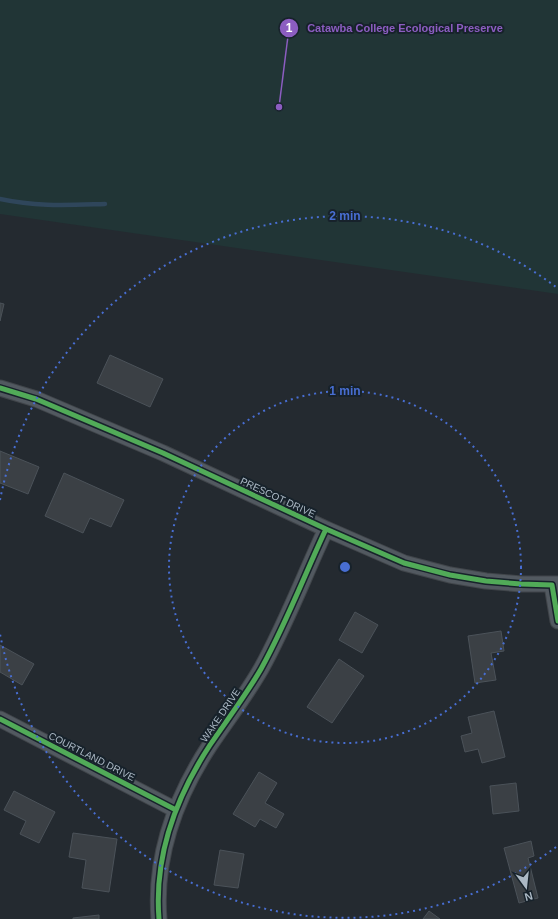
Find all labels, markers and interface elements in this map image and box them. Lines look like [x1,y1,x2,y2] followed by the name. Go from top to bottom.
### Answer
[279,16,511,39] callout: Catawba College Ecological Preserve
[286,21,293,35] text: 1
[307,22,503,34] text: Catawba College Ecological Preserve
[329,209,361,223] text: 2 min
[329,384,361,398] text: 1 min
[239,475,317,520] street label: PRESCOT DRIVE
[338,560,352,574] centre of rings
[198,686,243,744] street label: WAKE DRIVE
[47,730,137,783] street label: COURTLAND DRIVE
[506,867,546,907] north arrow
[523,890,534,903] text: N

